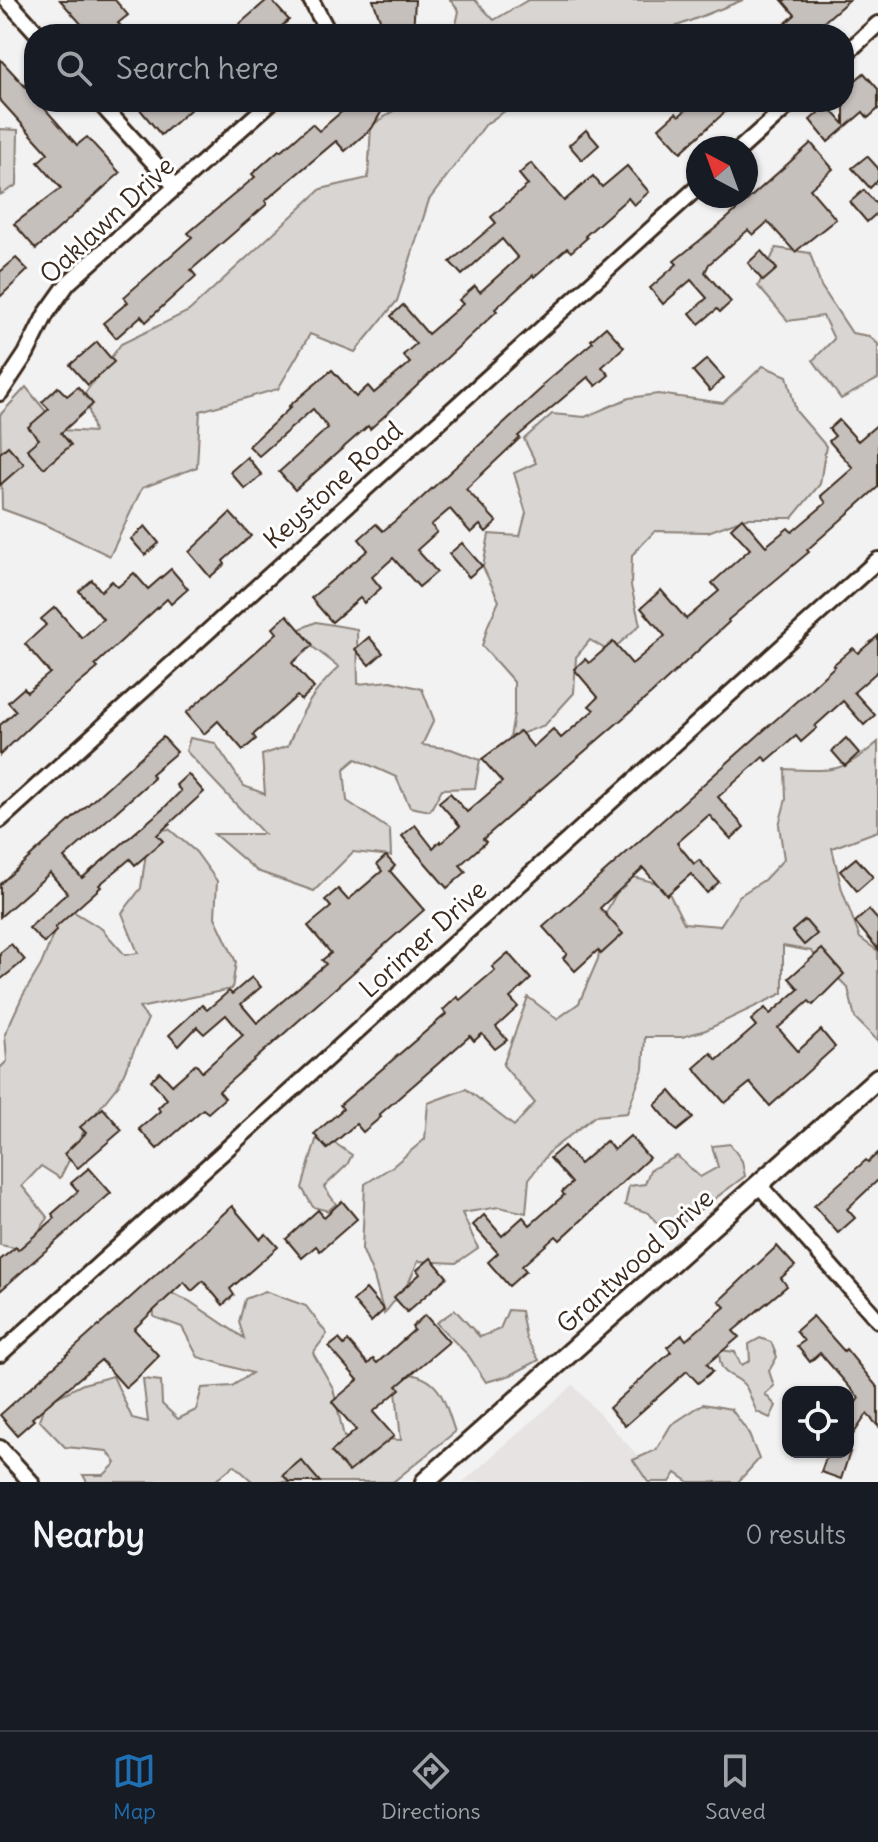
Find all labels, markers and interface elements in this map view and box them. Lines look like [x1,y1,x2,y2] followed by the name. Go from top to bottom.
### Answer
[24,24,854,112] search box
[52,46,96,90] icon: search
[116,49,279,87] text: Search here
[686,136,758,208] north arrow
[32,149,181,290] street label: Oaklawn Drive
[256,414,409,556] street label: Keystone Road
[352,873,493,1004] street label: Lorimer Drive
[549,1181,720,1340] street label: Grantwood Drive
[782,1386,854,1458] map controls
[782,1386,854,1458] button: locate
[32,1513,145,1556] text: Nearby
[745,1518,846,1551] text: 0 results
[112,1749,156,1825] tab: Map
[381,1749,481,1825] tab: Directions
[705,1749,766,1825] tab: Saved

